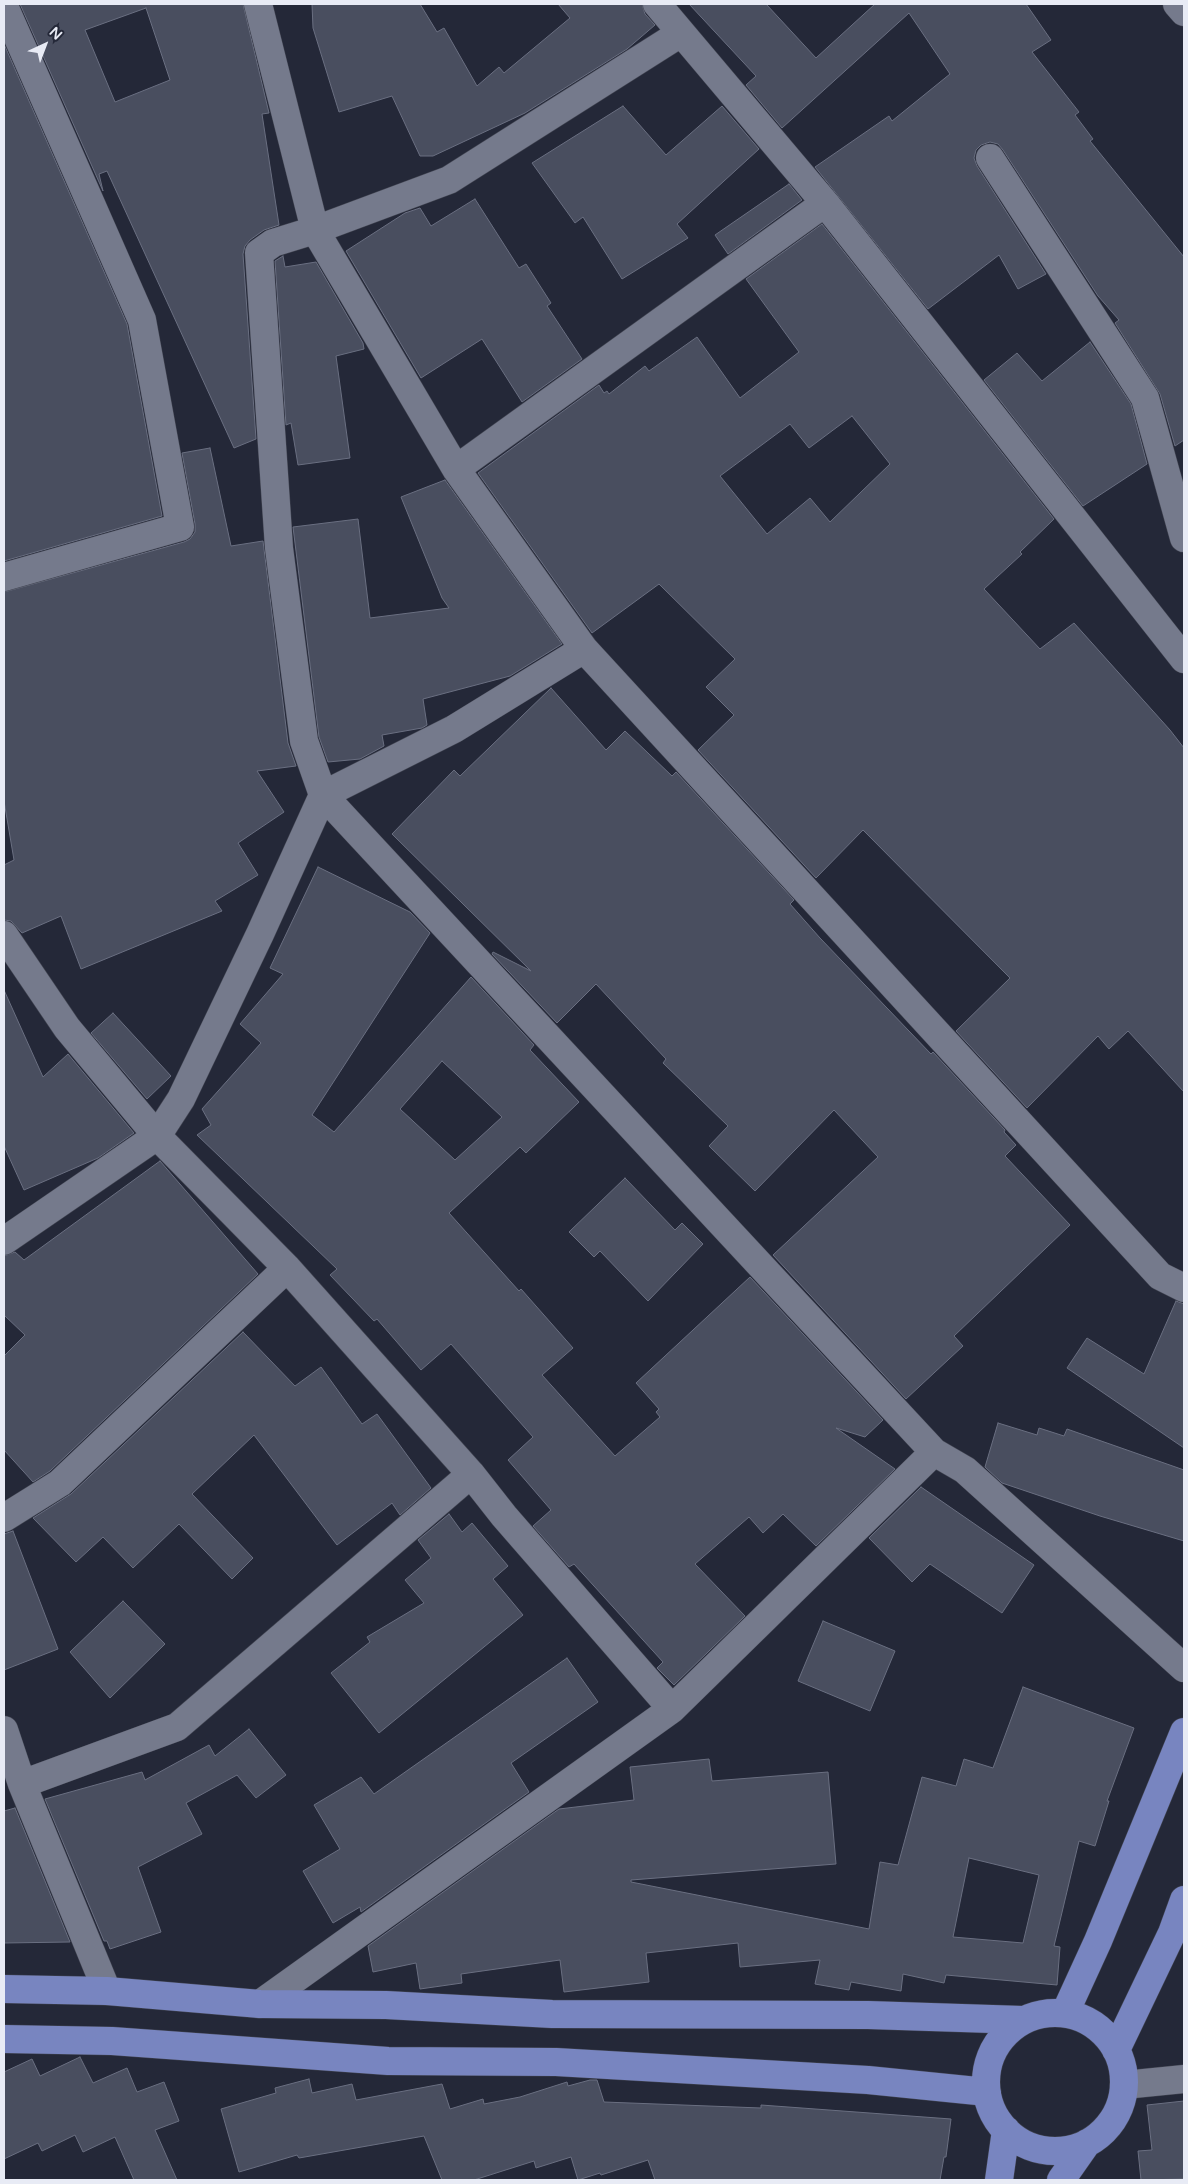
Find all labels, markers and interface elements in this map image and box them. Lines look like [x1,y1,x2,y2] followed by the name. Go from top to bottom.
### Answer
[20,20,70,70] north arrow
[46,24,65,44] text: N

